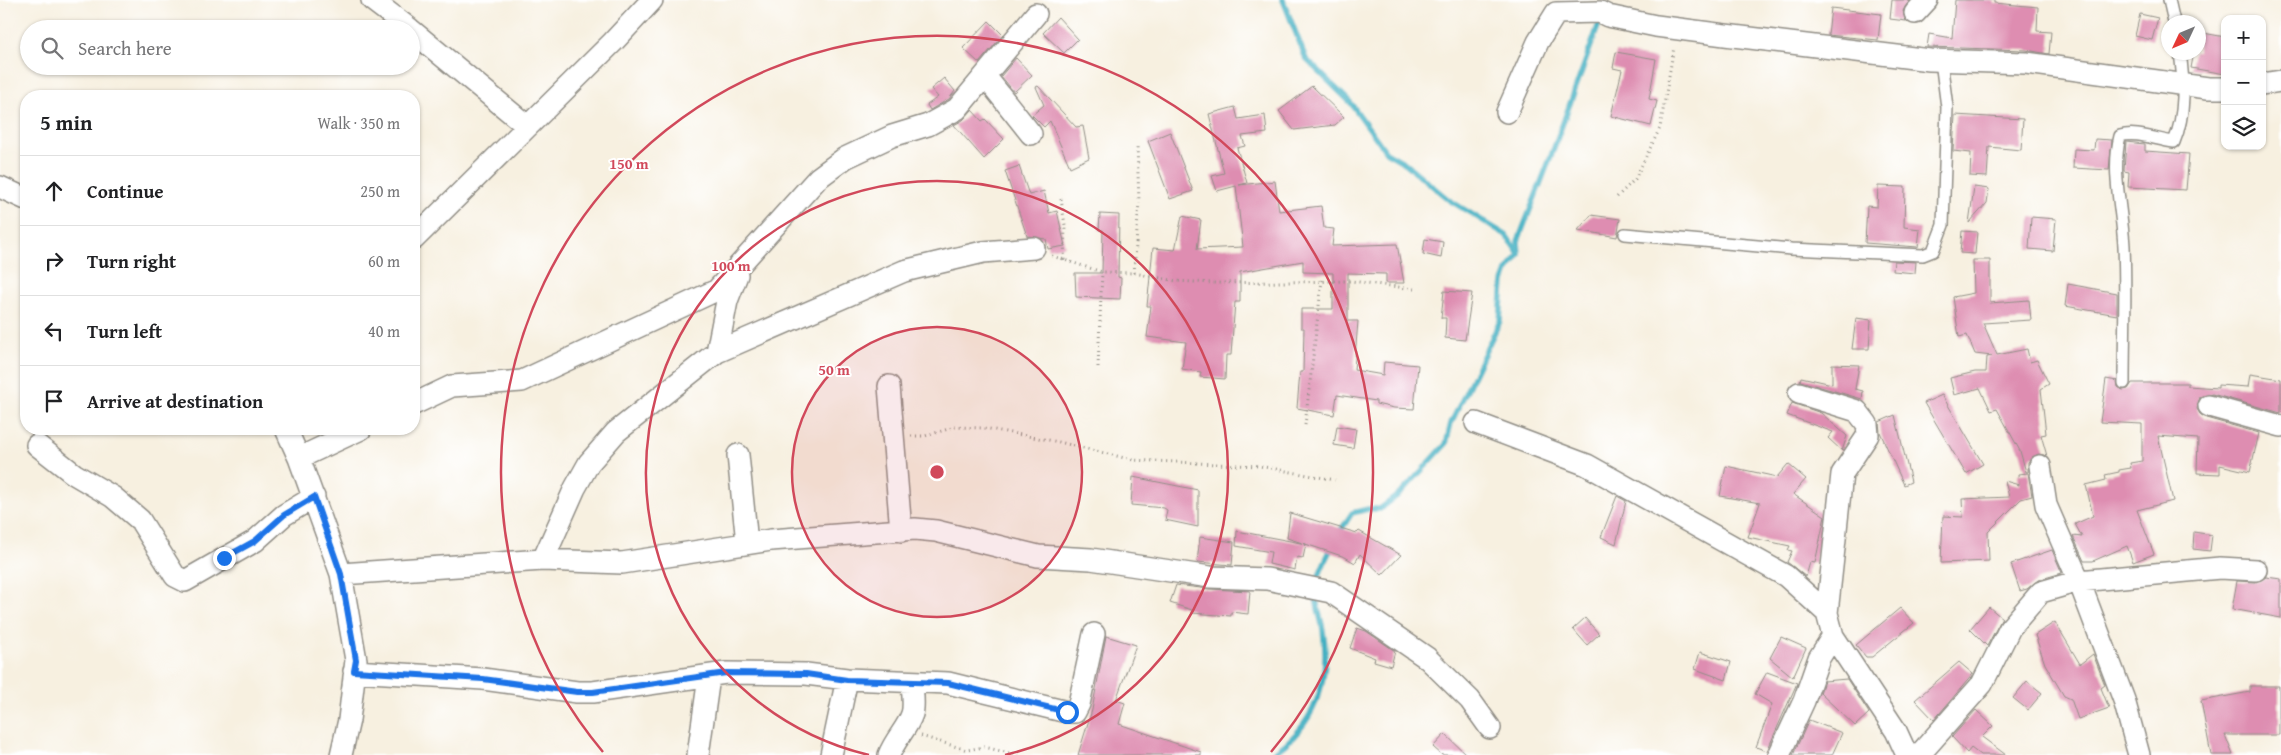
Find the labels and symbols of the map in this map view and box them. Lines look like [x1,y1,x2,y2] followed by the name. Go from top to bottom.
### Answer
[2161,15,2206,60] north arrow
[609,153,649,174] text: 150 m
[711,255,751,276] text: 100 m
[818,359,850,380] text: 50 m
[928,463,946,481] centre of rings
[213,547,236,570] route end
[1056,701,1079,724] route start

